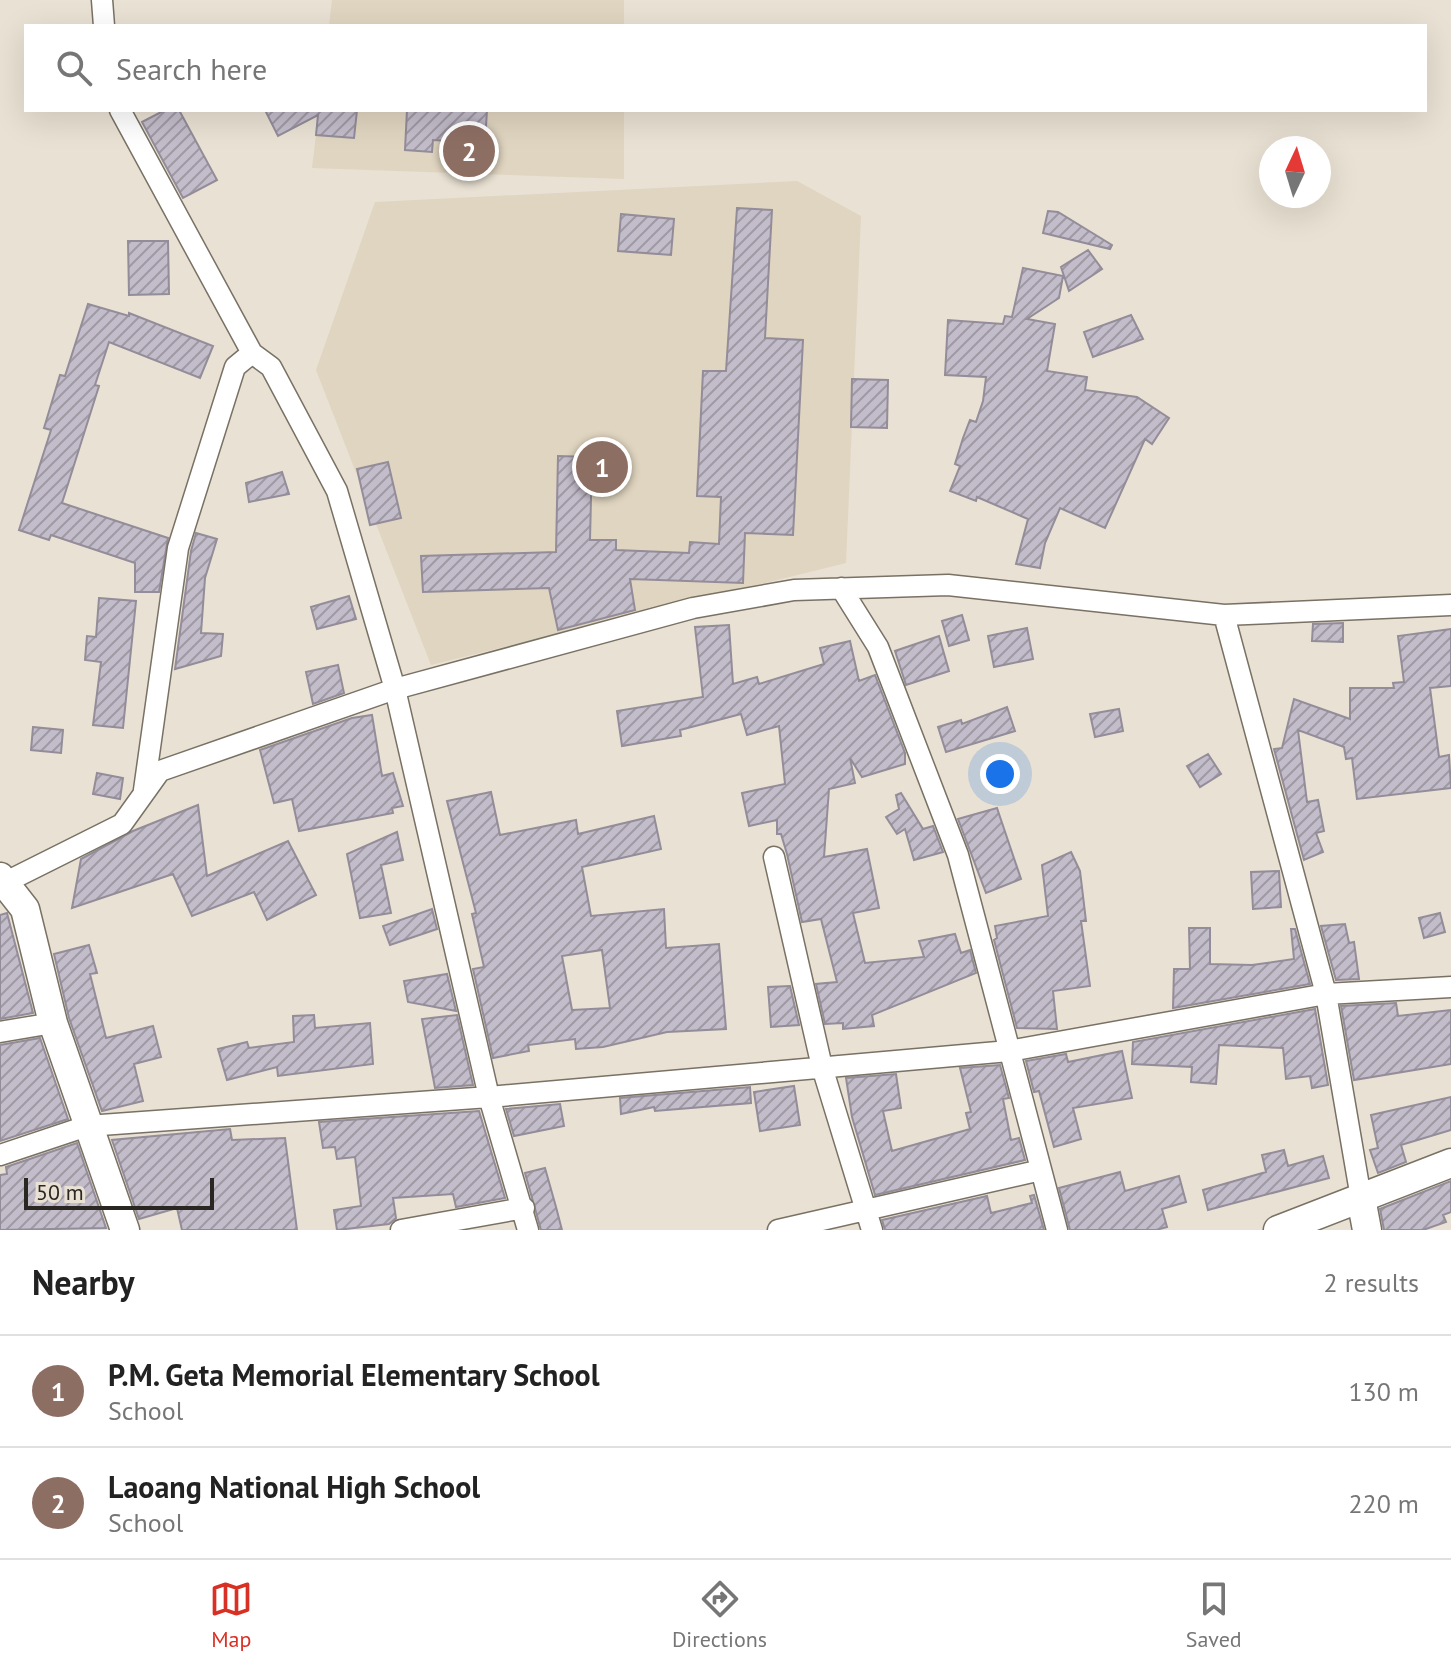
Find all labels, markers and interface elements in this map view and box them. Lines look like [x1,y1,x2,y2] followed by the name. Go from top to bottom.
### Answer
[24,24,1427,112] search box
[52,46,96,90] icon: search
[116,49,267,88] text: Search here
[443,121,495,181] pin: 2
[1259,136,1331,208] north arrow
[576,437,628,497] pin: 1
[980,754,1020,794] your location
[24,1174,214,1210] scale bar
[36,1178,84,1206] text: 50 m
[32,1260,134,1304] text: Nearby
[1324,1266,1419,1299] text: 2 results
[108,1355,599,1394] text: P.M. Geta Memorial Elementary School
[51,1375,65,1408] text: 1
[1348,1375,1419,1408] text: 130 m
[108,1394,183,1427] text: School
[108,1467,480,1506] text: Laoang National High School
[51,1487,65,1520] text: 2
[1348,1487,1419,1520] text: 220 m
[108,1506,183,1539] text: School
[209,1577,253,1653] tab: Map
[672,1577,767,1653] tab: Directions
[1186,1577,1242,1653] tab: Saved

